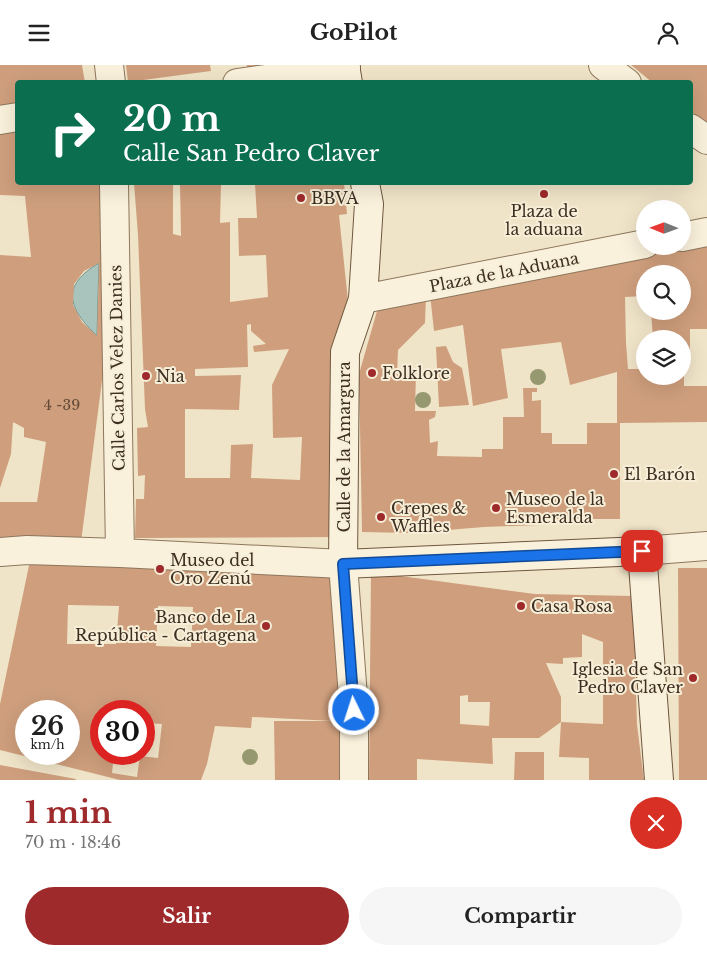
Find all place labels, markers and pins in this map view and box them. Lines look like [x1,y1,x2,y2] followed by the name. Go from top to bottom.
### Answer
[311,188,359,208] place label: BBVA
[538,188,550,200] marker: Plaza de la aduana
[295,192,307,204] marker: BBVA
[505,201,583,239] place label: Plaza de la aduana
[382,363,450,383] place label: Folklore
[156,366,185,386] place label: Nia
[366,367,378,379] marker: Folklore
[140,370,152,382] marker: Nia
[624,464,696,484] place label: El Barón
[608,468,620,480] marker: El Barón
[506,489,604,527] place label: Museo de la Esmeralda
[390,498,466,536] place label: Crepes & Waffles
[490,502,502,514] marker: Museo de la Esmeralda
[375,511,387,523] marker: Crepes & Waffles
[621,530,663,572] pin
[170,550,255,588] place label: Museo del Oro Zenú
[154,563,166,575] marker: Museo del Oro Zenú
[531,596,612,616] place label: Casa Rosa
[515,600,527,612] marker: Casa Rosa
[75,607,256,645] place label: Banco de La República - Cartagena
[260,620,272,632] marker: Banco de La República - Cartagena
[572,659,683,697] place label: Iglesia de San Pedro Claver
[687,672,699,684] marker: Iglesia de San Pedro Claver

